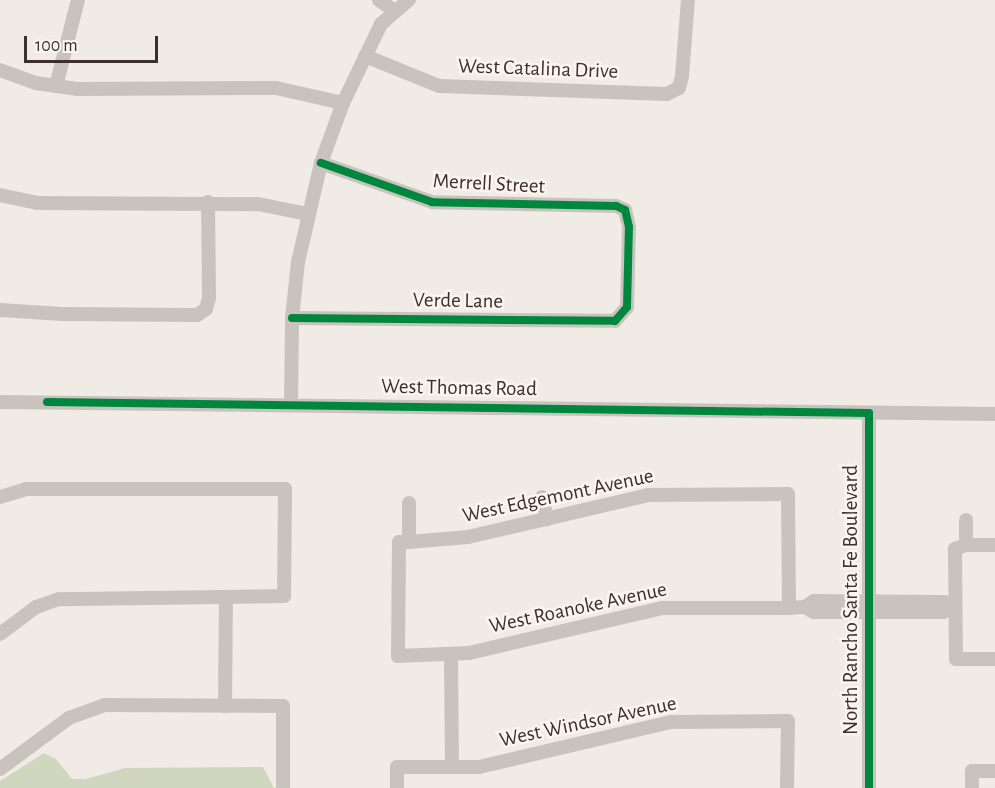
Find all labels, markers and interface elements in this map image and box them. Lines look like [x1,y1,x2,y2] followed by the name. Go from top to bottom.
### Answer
[27,24,160,62] scale bar
[35,37,78,55] text: 100 m
[457,54,619,84] street label: West Catalina Drive
[432,168,546,200] street label: Merrell Street
[413,288,503,314] street label: Verde Lane
[381,374,537,402] street label: West Thomas Road
[460,463,656,529] street label: West Edgemont Avenue
[838,465,864,735] street label: North Rancho Santa Fe Boulevard
[487,577,669,639] street label: West Roanoke Avenue
[497,691,679,753] street label: West Windsor Avenue

